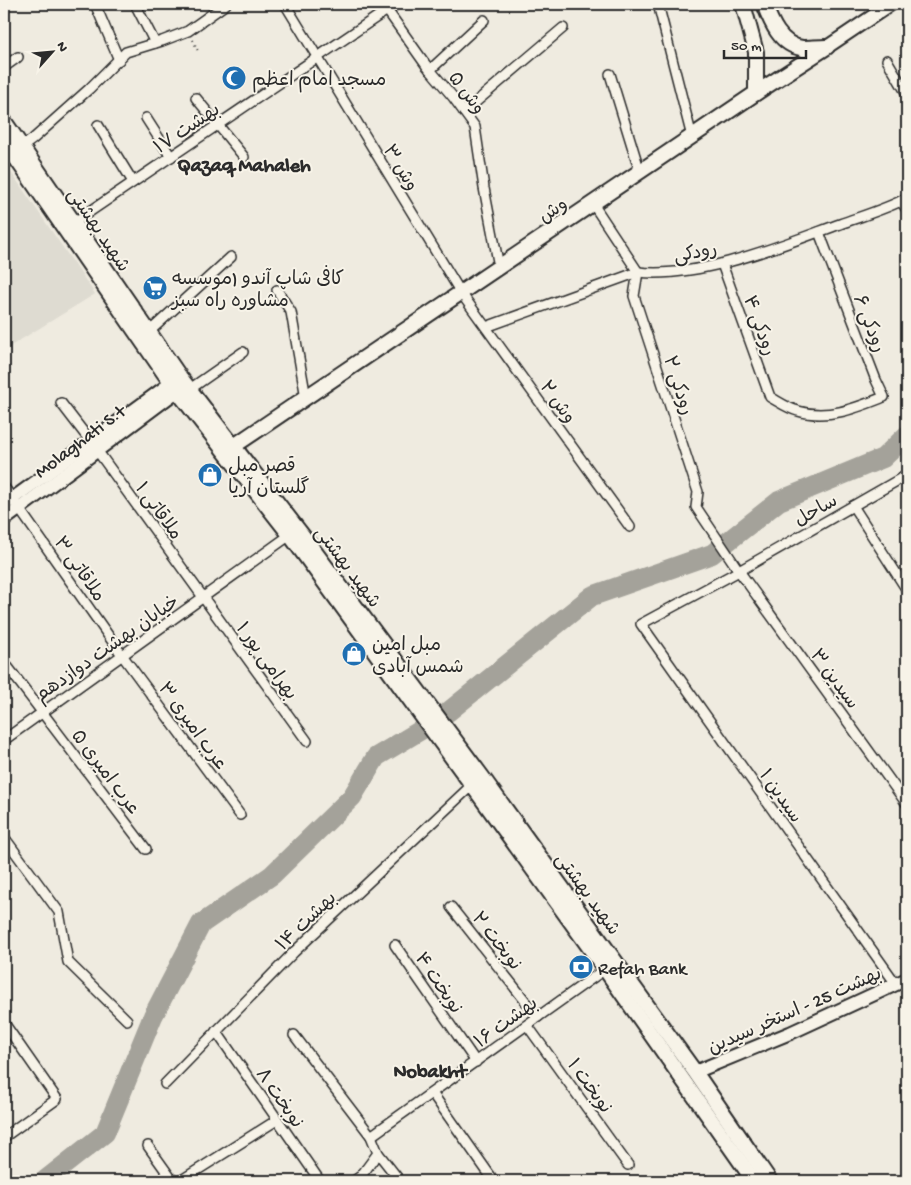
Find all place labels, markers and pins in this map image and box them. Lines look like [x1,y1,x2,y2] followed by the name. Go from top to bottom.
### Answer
[221,65,247,91] mosque icon: مسجد امام اعظم
[252,70,386,93] place label: مسجد امام اعظم
[170,265,344,314] place label: کافی شاپ آندو (موسسه مشاوره راه سبز
[142,275,168,301] supermarket icon: کافی شاپ آندو (موسسه مشاوره راه سبز
[228,456,309,501] place label: قصر مبل گلستان آریا
[197,462,223,488] shop icon: قصر مبل گلستان آریا
[372,635,464,680] place label: مبل امین شمس آبادی
[341,641,367,667] shop icon: مبل امین شمس آبادی
[568,954,594,980] bank icon: Refah Bank
[598,959,688,982] place label: Refah Bank

